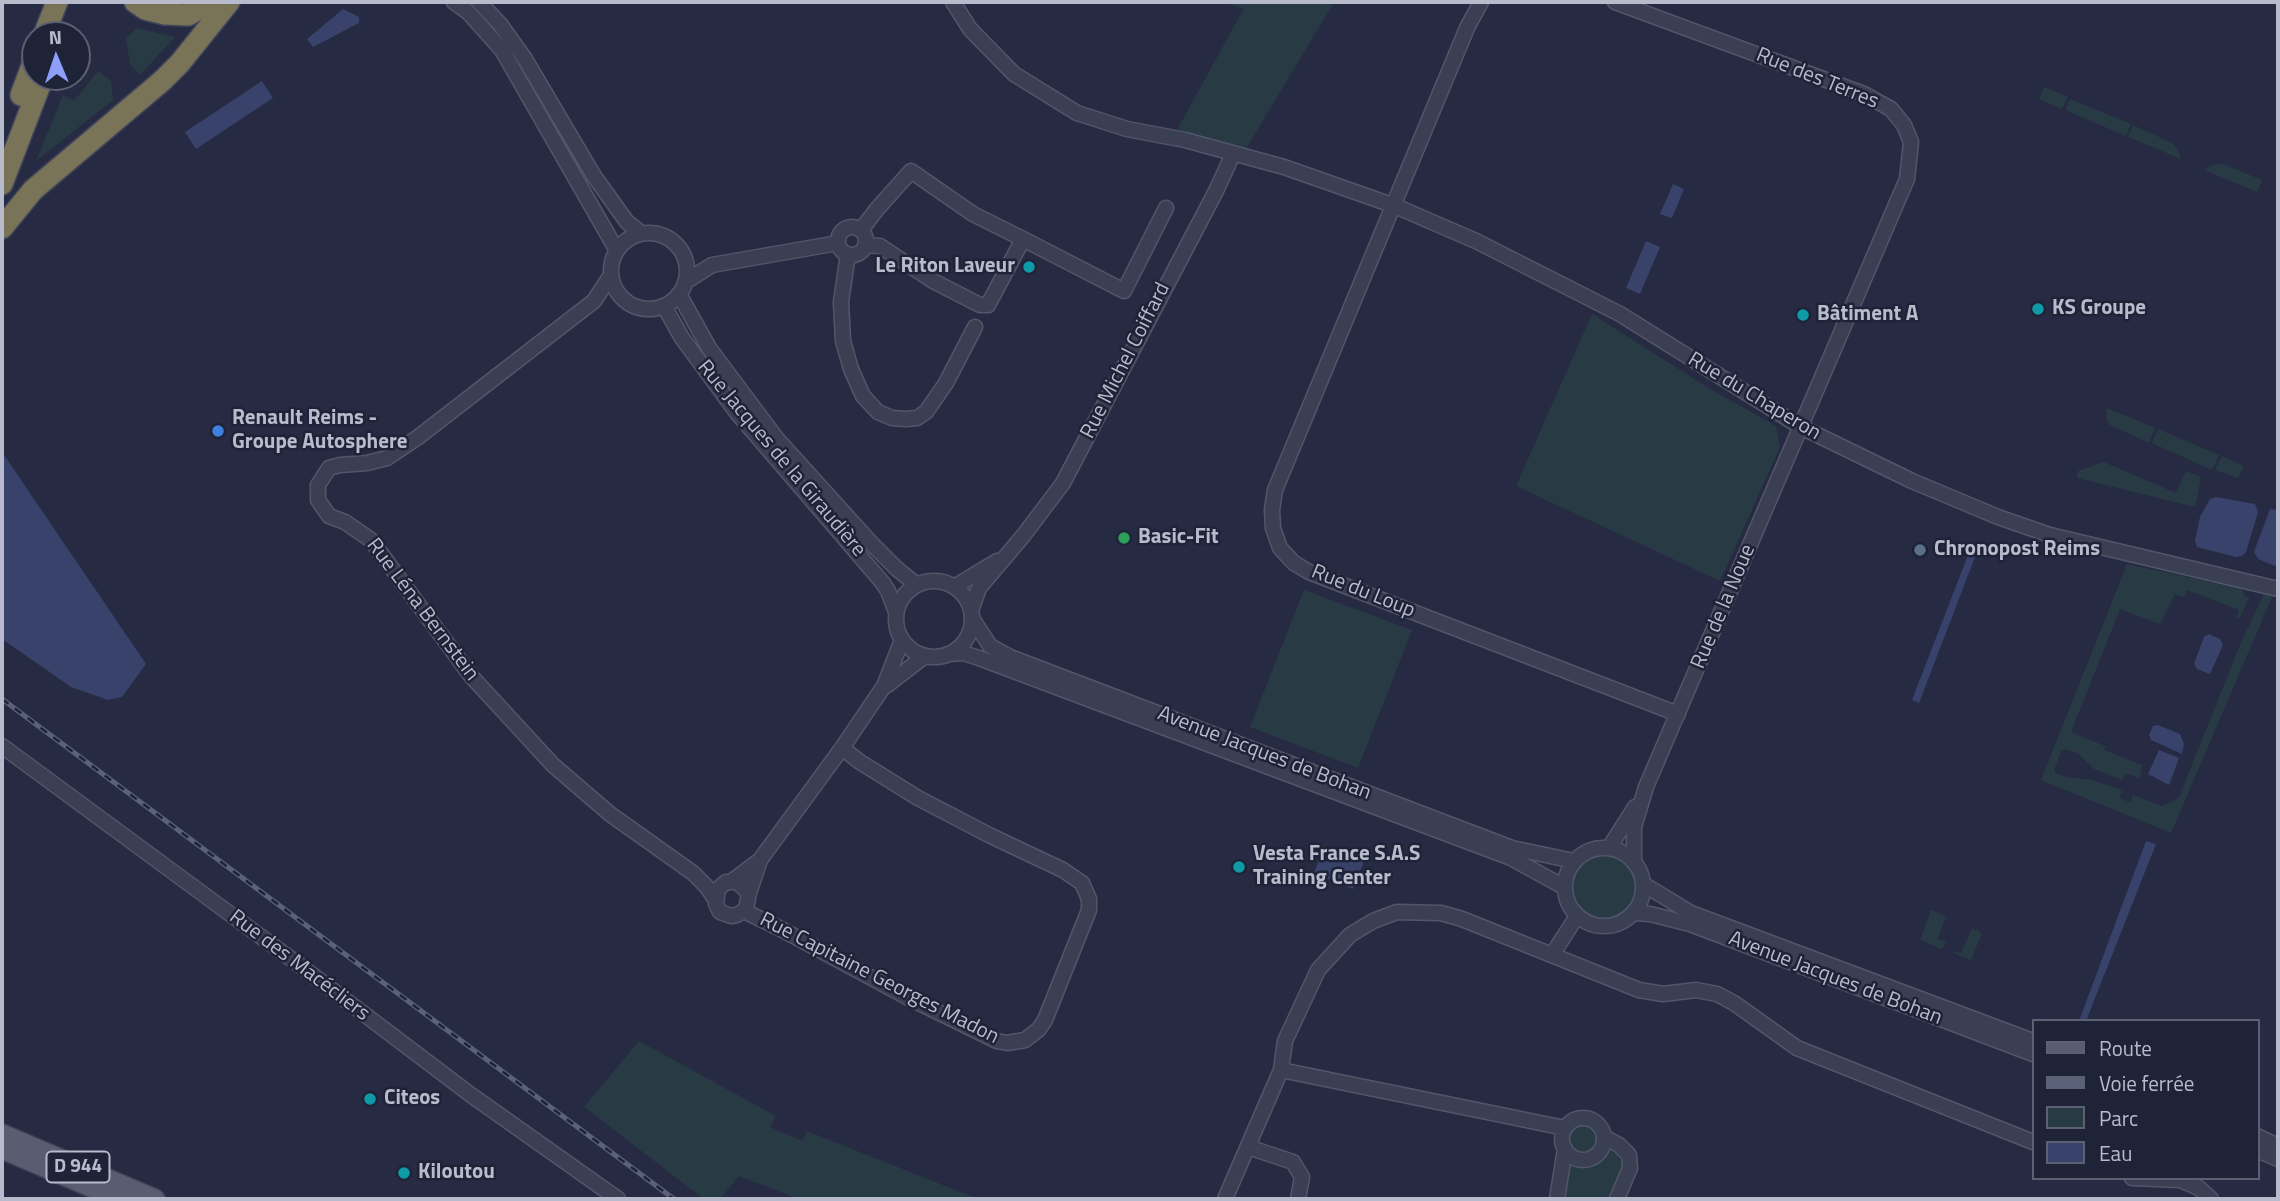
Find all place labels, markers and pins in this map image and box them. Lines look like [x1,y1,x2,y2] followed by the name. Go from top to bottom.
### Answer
[875,254,1015,280] place label: Le Riton Laveur
[1021,259,1037,275] marker: Le Riton Laveur
[2052,296,2146,322] place label: KS Groupe
[2030,301,2046,317] marker: KS Groupe
[1817,302,1918,328] place label: Bâtiment A
[1795,307,1811,323] marker: Bâtiment A
[232,406,407,456] place label: Renault Reims - Groupe Autosphere
[210,423,226,439] marker: Renault Reims - Groupe Autosphere
[1138,525,1219,551] place label: Basic-Fit
[1116,530,1132,546] marker: Basic-Fit
[1934,537,2100,563] place label: Chronopost Reims
[1912,542,1928,558] marker: Chronopost Reims
[1253,842,1420,892] place label: Vesta France S.A.S Training Center
[1231,859,1247,875] marker: Vesta France S.A.S Training Center
[384,1086,440,1112] place label: Citeos
[362,1091,378,1107] marker: Citeos
[418,1160,495,1186] place label: Kiloutou
[396,1165,412,1181] marker: Kiloutou

